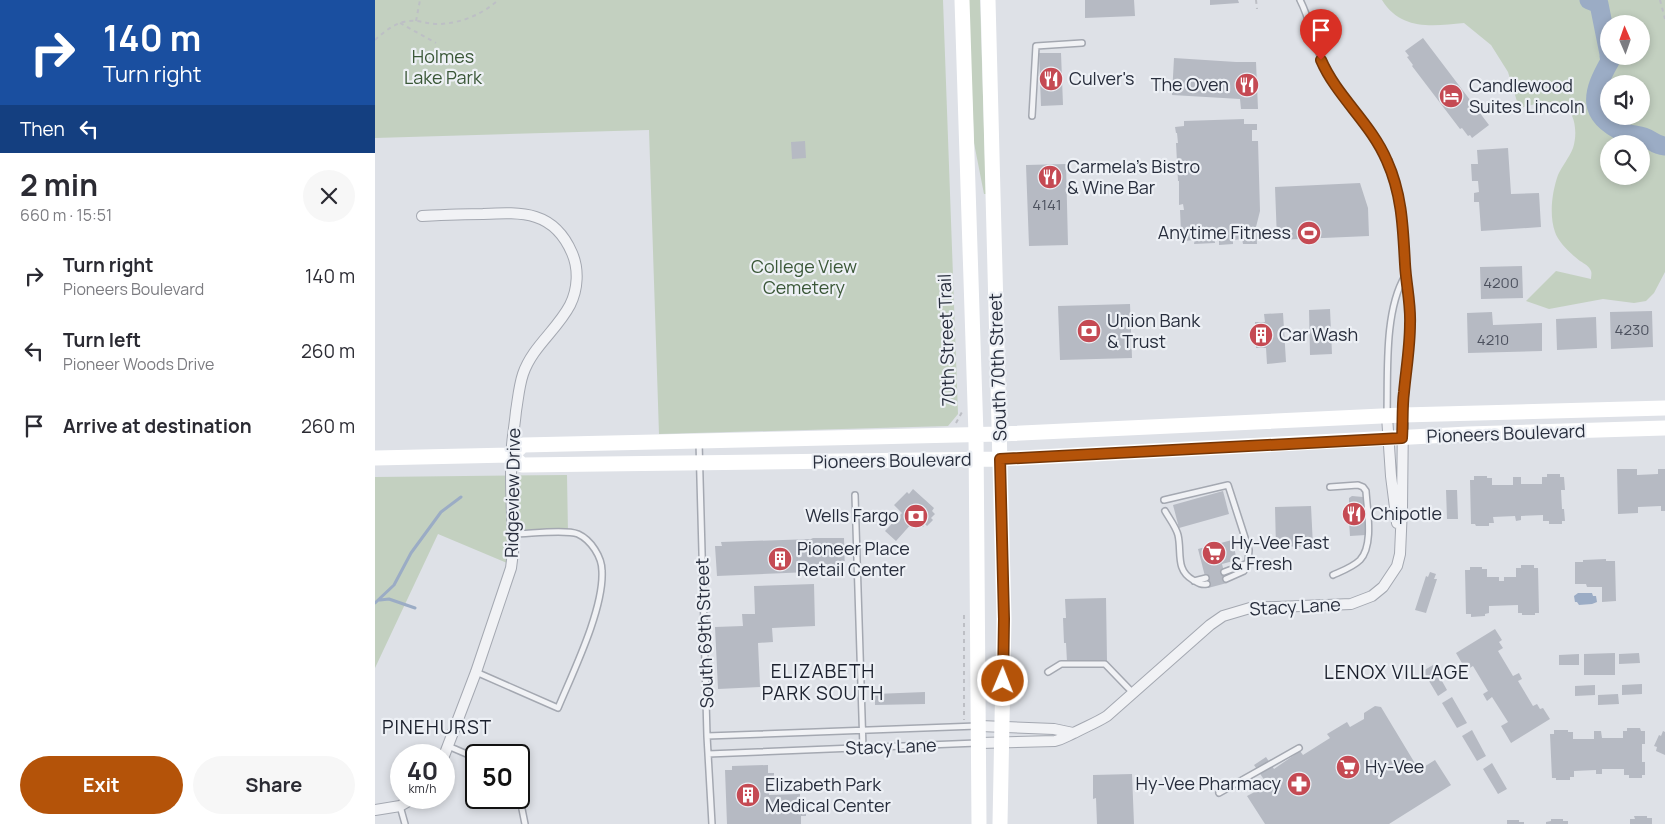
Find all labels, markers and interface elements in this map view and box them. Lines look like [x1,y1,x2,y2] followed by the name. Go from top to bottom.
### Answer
[1300,9,1342,60] pin
[103,14,201,62] text: 140 m
[1600,15,1650,65] north arrow
[1600,15,1650,185] map controls
[1307,16,1335,44] icon: arrive
[20,20,85,85] icon: right
[404,44,483,89] park label: Holmes Lake Park
[103,59,201,89] text: Turn right
[1038,66,1064,92] restaurant icon: Culver's
[1069,66,1134,90] place label: Culver's
[1151,72,1229,96] place label: The Oven
[1234,72,1260,98] restaurant icon: The Oven
[1469,73,1585,118] place label: Candlewood Suites Lincoln
[1600,75,1650,125] button: sound
[1438,83,1464,109] hotel icon: Candlewood Suites Lincoln
[75,115,103,143] icon: left
[20,116,65,142] text: Then
[1600,135,1650,185] button: search
[1067,154,1200,199] place label: Carmela's Bistro & Wine Bar
[20,164,98,205] text: 2 min
[1037,164,1063,190] restaurant icon: Carmela's Bistro & Wine Bar
[303,170,355,222] button: close
[1032,194,1062,215] house number: 4141
[20,204,112,226] text: 660 m · 15:51
[1158,220,1291,244] place label: Anytime Fitness
[1296,220,1322,246] sports icon: Anytime Fitness
[63,252,153,278] text: Turn right
[751,254,857,299] park label: College View Cemetery
[20,262,48,290] icon: right
[305,263,355,289] text: 140 m
[1483,272,1519,293] house number: 4200
[932,273,960,407] street label: 70th Street Trail
[63,278,204,300] text: Pioneers Boulevard
[982,292,1012,442] street label: South 70th Street
[1107,308,1201,353] place label: Union Bank & Trust
[1076,318,1102,344] bank icon: Union Bank & Trust
[1615,319,1649,340] house number: 4230
[1248,322,1274,348] building icon: Car Wash
[1279,322,1358,346] place label: Car Wash
[63,327,141,353] text: Turn left
[1477,329,1509,350] house number: 4210
[20,337,48,365] icon: left
[301,338,355,364] text: 260 m
[63,353,214,375] text: Pioneer Woods Drive
[20,412,48,440] icon: arrive
[63,413,252,439] text: Arrive at destination
[301,413,355,439] text: 260 m
[1426,418,1586,448] street label: Pioneers Boulevard
[499,428,525,558] street label: Ridgeview Drive
[812,447,972,473] street label: Pioneers Boulevard
[1341,501,1367,527] restaurant icon: Chipotle
[1371,501,1442,525] place label: Chipotle
[805,503,899,527] place label: Wells Fargo
[903,503,929,529] bank icon: Wells Fargo
[1231,530,1329,575] place label: Hy-Vee Fast & Fresh
[797,536,910,581] place label: Pioneer Place Retail Center
[1201,540,1227,566] supermarket icon: Hy-Vee Fast & Fresh
[767,546,793,572] building icon: Pioneer Place Retail Center
[689,557,719,709] street label: South 69th Street
[1249,592,1341,620] street label: Stacy Lane
[976,654,1028,706] position arrow
[762,658,884,706] district label: ELIZABETH PARK SOUTH
[1324,659,1470,685] district label: LENOX VILLAGE
[382,714,492,740] district label: PINEHURST
[845,732,937,760] street label: Stacy Lane
[465,744,530,809] speed limit sign: 50
[407,753,438,788] text: 40
[1335,754,1361,780] supermarket icon: Hy-Vee
[1365,754,1424,778] place label: Hy-Vee
[20,756,183,814] button: Exit
[193,756,355,814] button: Share
[1136,771,1282,795] place label: Hy-Vee Pharmacy
[1286,771,1312,797] pharmacy icon: Hy-Vee Pharmacy
[765,772,891,817] place label: Elizabeth Park Medical Center
[409,780,436,797] text: km/h
[735,782,761,808] building icon: Elizabeth Park Medical Center

